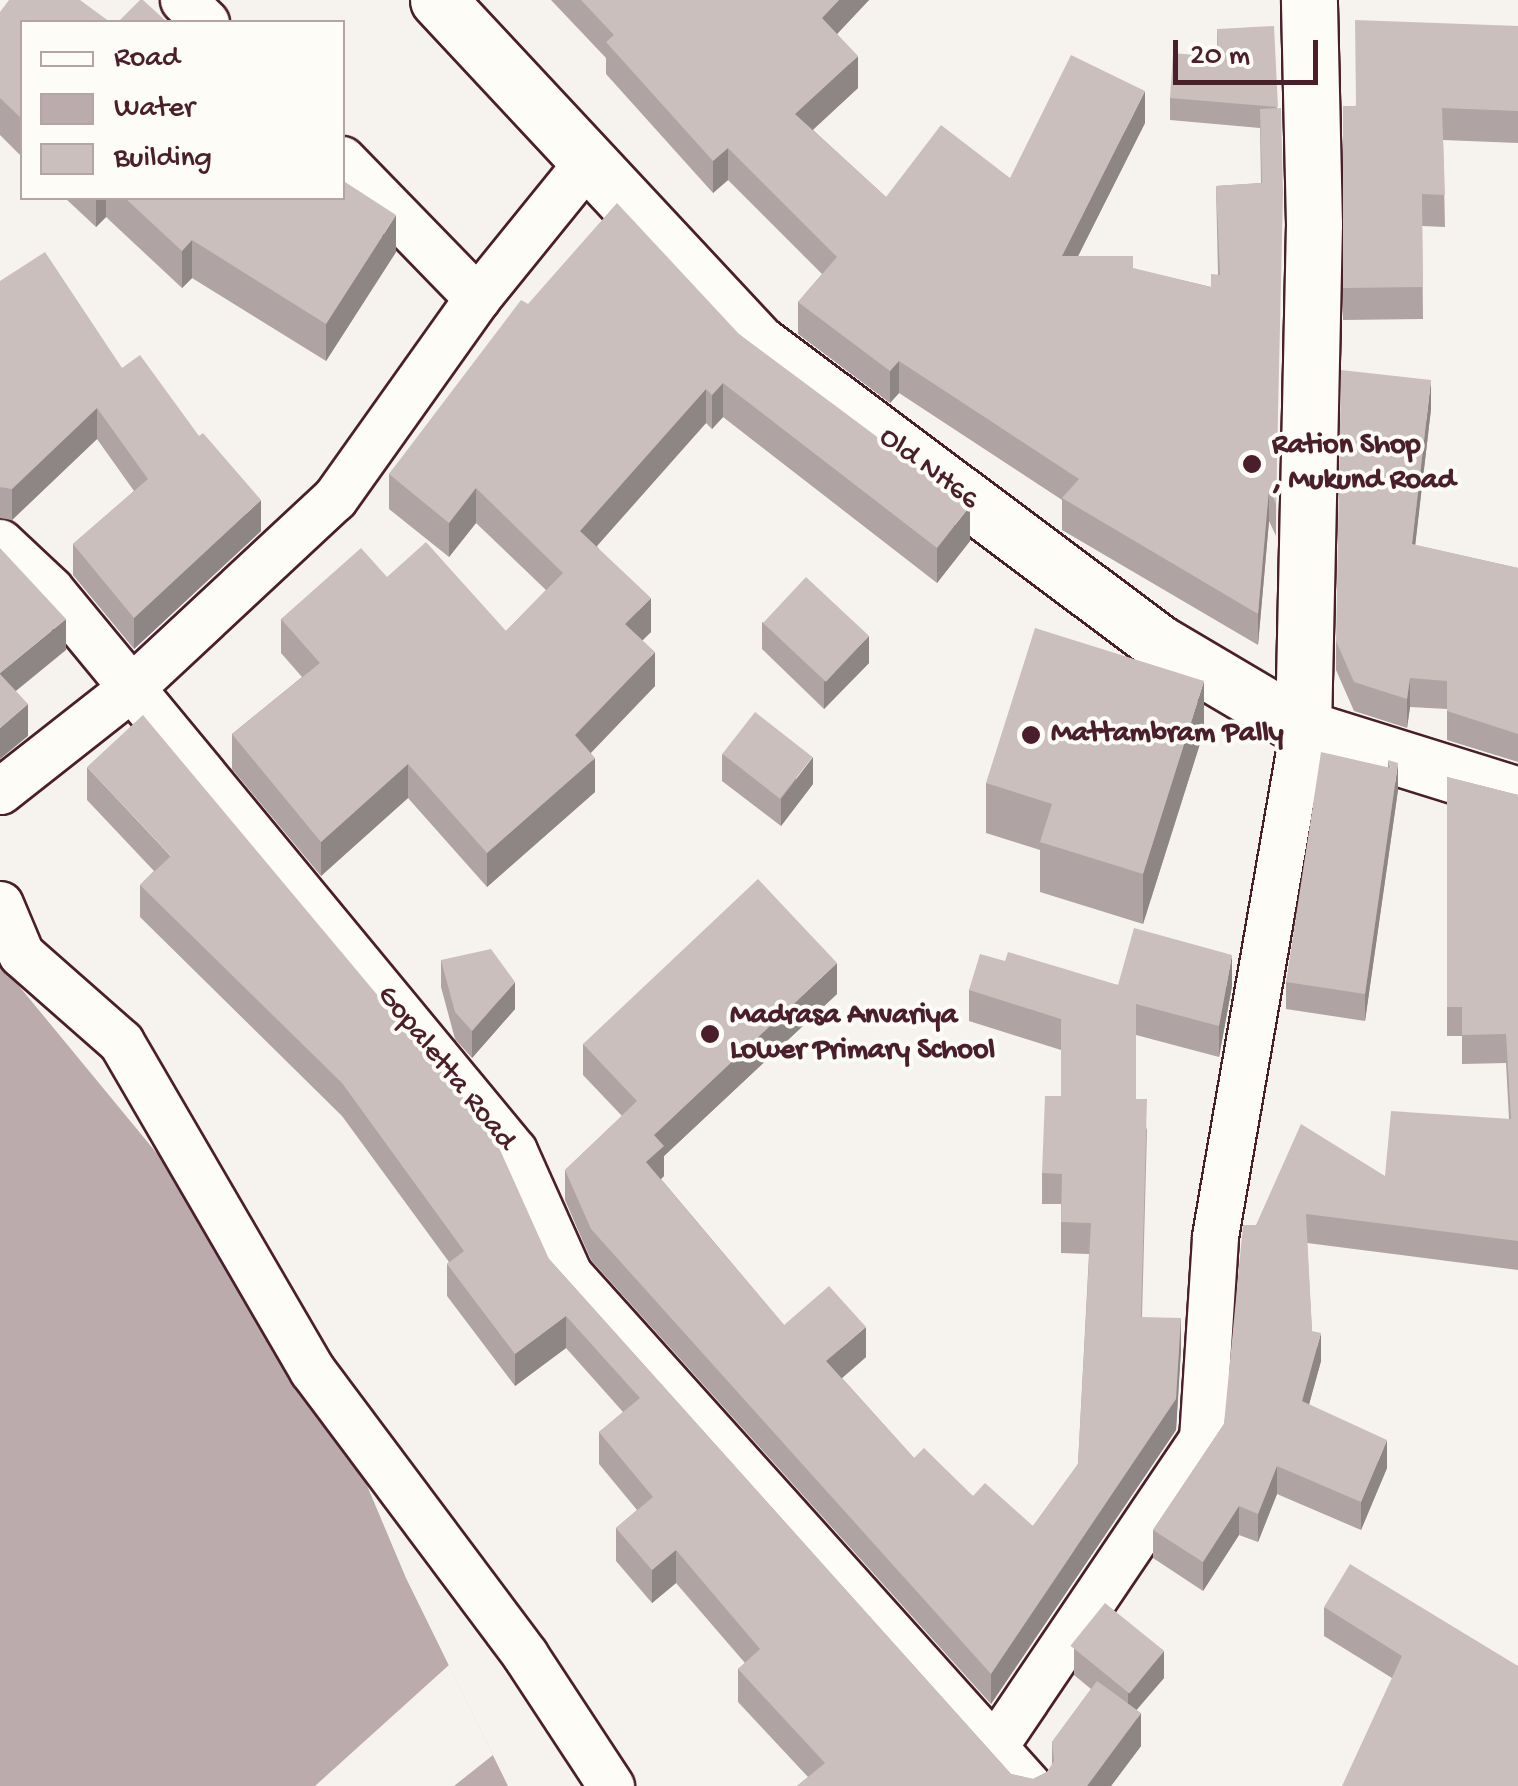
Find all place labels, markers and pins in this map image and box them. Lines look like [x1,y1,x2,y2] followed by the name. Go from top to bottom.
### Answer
[1272,429,1455,500] place label: Ration Shop , Mukund Road
[1241,453,1263,475] marker: Ration Shop , Mukund Road
[1051,717,1284,753] place label: Mattambram Pally
[1020,724,1042,746] marker: Mattambram Pally
[730,999,995,1070] place label: Madrasa Anvariya Lower Primary School
[699,1023,721,1045] marker: Madrasa Anvariya Lower Primary School

